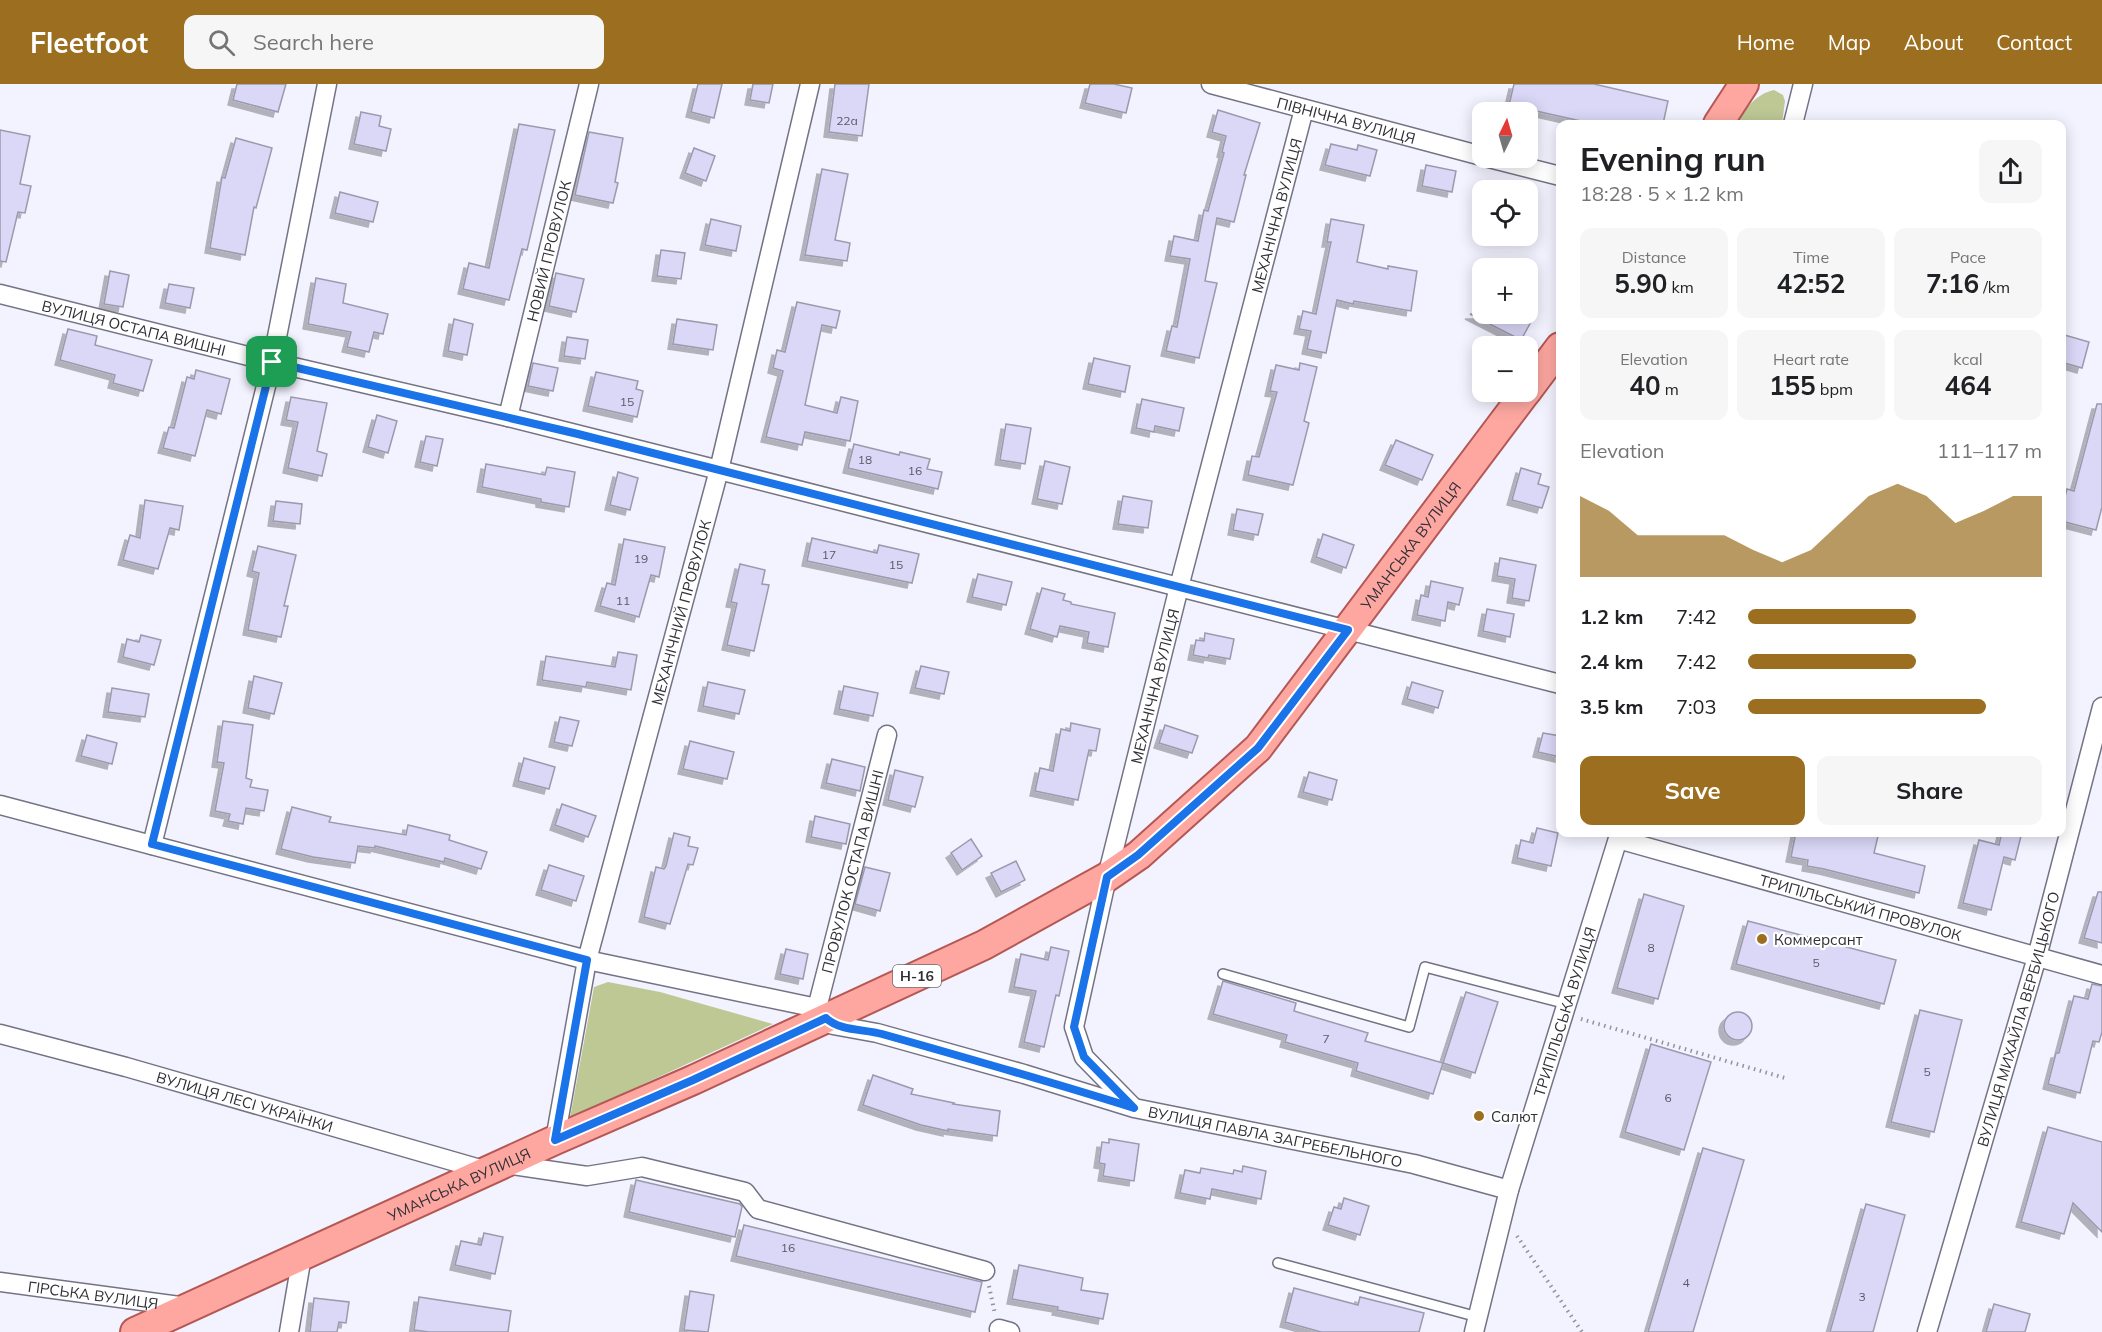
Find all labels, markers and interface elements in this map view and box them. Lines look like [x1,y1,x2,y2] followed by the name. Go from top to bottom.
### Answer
[184,15,604,69] search box
[30,25,148,60] text: Fleetfoot
[205,26,238,59] icon: search
[253,28,374,56] text: Search here
[1737,29,1795,55] text: Home
[1828,29,1871,55] text: Map
[1904,29,1963,55] text: About
[1996,29,2072,55] text: Contact
[1275,92,1418,147] street label: ПІВНІЧНА ВУЛИЦЯ
[1472,102,1538,168] north arrow
[1472,102,1538,402] map controls
[836,113,858,128] house number: 22а
[1247,136,1305,295] street label: МЕХАНІЧНА ВУЛИЦЯ
[1580,138,1766,179] text: Evening run
[1979,140,2042,203] button: share
[522,178,575,324] street label: НОВИЙ ПРОВУЛОК
[1472,180,1538,246] button: locate
[1580,181,1744,206] text: 18:28 · 5 × 1.2 km
[1622,247,1686,267] text: Distance
[1793,247,1829,267] text: Time
[1950,247,1986,267] text: Pace
[1472,258,1538,324] button: +
[1614,267,1667,300] text: 5.90
[1777,267,1845,300] text: 42:52
[1926,267,1979,300] text: 7:16
[1667,277,1694,297] text: km
[1979,277,2010,297] text: /km
[40,295,228,360] street label: ВУЛИЦЯ ОСТАПА ВИШНІ
[246,336,297,387] pin
[1472,336,1538,402] button: −
[255,345,288,378] icon: arrive
[1620,349,1688,369] text: Elevation
[1773,349,1849,369] text: Heart rate
[1953,349,1983,369] text: kcal
[1629,369,1660,402] text: 40
[1769,369,1816,402] text: 155
[1945,369,1991,402] text: 464
[1660,379,1679,399] text: m
[1816,379,1853,399] text: bpm
[620,394,634,409] house number: 15
[1580,438,1665,463] text: Elevation
[1937,438,2042,463] text: 111–117 m
[858,452,872,467] house number: 18
[908,463,922,478] house number: 16
[1356,478,1465,614] street label: УМАНСЬКА ВУЛИЦЯ
[647,517,715,707] street label: МЕХАНІЧНИЙ ПРОВУЛОК
[822,547,836,562] house number: 17
[634,551,648,566] house number: 19
[889,557,903,572] house number: 15
[616,593,630,608] house number: 11
[1580,604,1643,629] text: 1.2 km
[1676,604,1717,629] text: 7:42
[1126,606,1183,766] street label: МЕХАНІЧНА ВУЛИЦЯ
[1580,649,1643,674] text: 2.4 km
[1676,649,1717,674] text: 7:42
[1580,694,1643,719] text: 3.5 km
[1676,694,1717,719] text: 7:03
[1580,756,1805,825] button: Save
[1817,756,2042,825] button: Share
[817,768,887,975] street label: ПРОВУЛОК ОСТАПА ВИШНІ
[1757,870,1964,945] street label: ТРИПІЛЬСЬКИЙ ПРОВУЛОК
[1972,889,2063,1149] street label: ВУЛИЦЯ МИХАЙЛА ВЕРБИЦЬКОГО
[1529,924,1600,1099] street label: ТРИПІЛЬСЬКА ВУЛИЦЯ
[1774,930,1863,949] place label: Коммерсант
[1755,932,1769,946] marker: Коммерсант
[1647,940,1655,955] house number: 8
[1812,955,1820,970] house number: 5
[893,965,941,987] road number: Н-16
[1322,1031,1330,1046] house number: 7
[1923,1064,1931,1079] house number: 5
[154,1067,335,1136] street label: ВУЛИЦЯ ЛЕСІ УКРАЇНКИ
[1664,1090,1672,1105] house number: 6
[1147,1102,1404,1171] street label: ВУЛИЦЯ ПАВЛА ЗАГРЕБЕЛЬНОГО
[1491,1107,1538,1126] place label: Салют
[1472,1109,1486,1123] marker: Салют
[383,1143,533,1225] street label: УМАНСЬКА ВУЛИЦЯ
[781,1240,795,1255] house number: 16
[1682,1275,1690,1290] house number: 4
[27,1276,160,1313] street label: ГІРСЬКА ВУЛИЦЯ
[1858,1289,1866,1304] house number: 3

